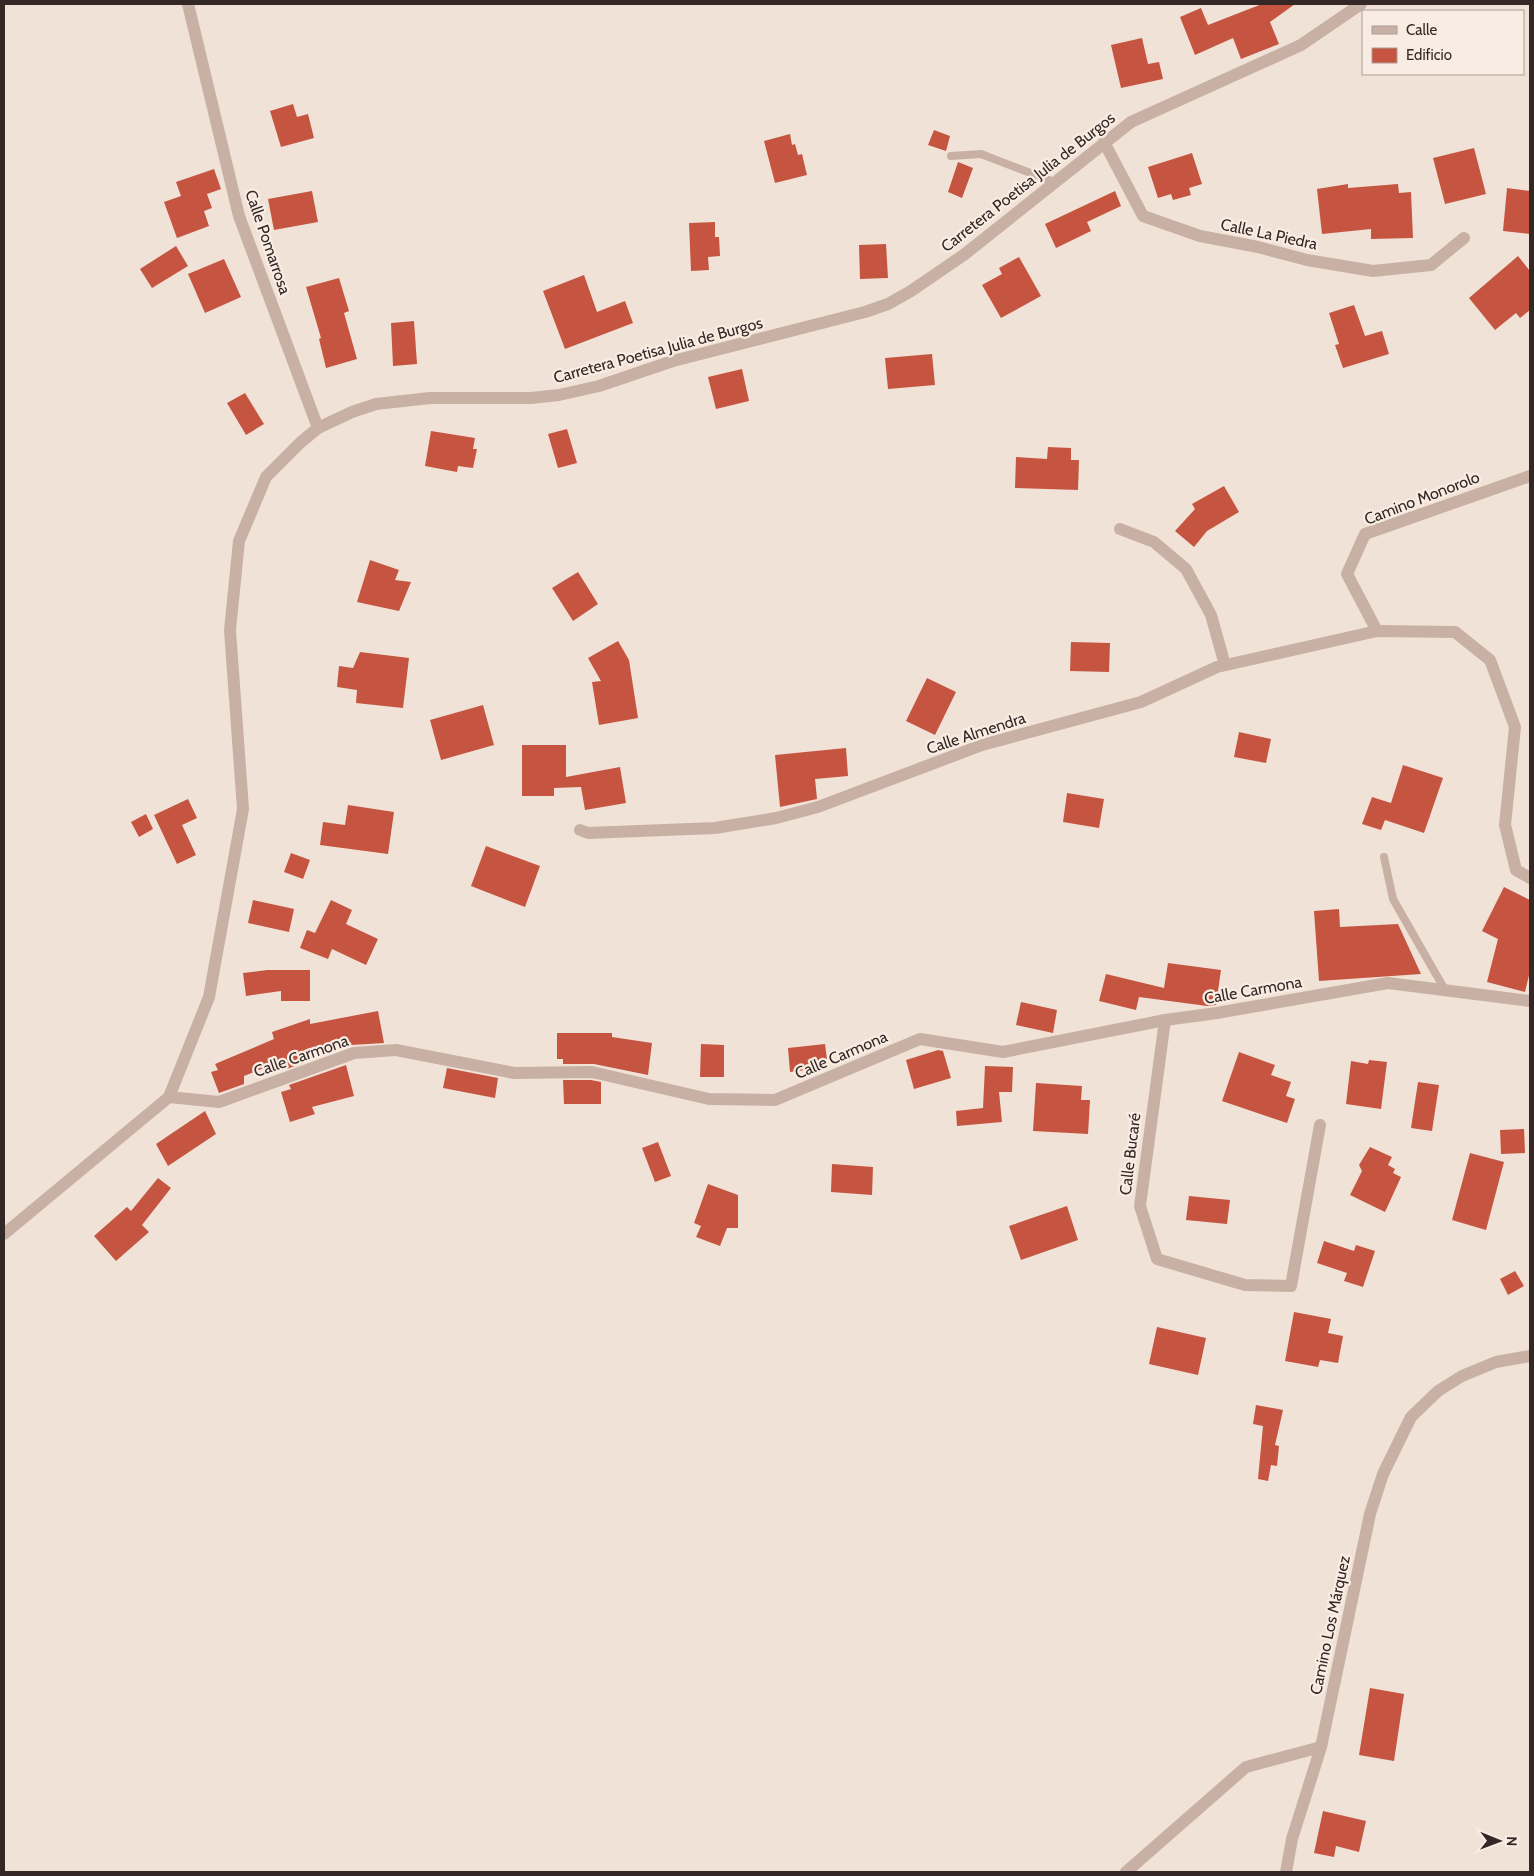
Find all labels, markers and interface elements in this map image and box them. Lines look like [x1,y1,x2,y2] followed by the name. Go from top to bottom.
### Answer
[1362,10,1524,75] legend
[1406,21,1437,39] text: Calle
[1406,46,1452,64] text: Edificio
[937,108,1119,256] street label: Carretera Poetisa Julia de Burgos
[241,187,295,297] street label: Calle Pomarrosa
[1219,214,1319,254] street label: Calle La Piedra
[551,313,765,387] street label: Carretera Poetisa Julia de Burgos
[1362,467,1482,529] street label: Camino Monorolo
[924,708,1028,758] street label: Calle Almendra
[1203,972,1304,1008] street label: Calle Carmona
[792,1027,890,1083] street label: Calle Carmona
[251,1031,351,1081] street label: Calle Carmona
[1116,1112,1144,1196] street label: Calle Bucaré
[1306,1553,1354,1696] street label: Camino Los Márquez
[1474,1816,1524,1866] north arrow
[1503,1836,1521,1846] text: N

